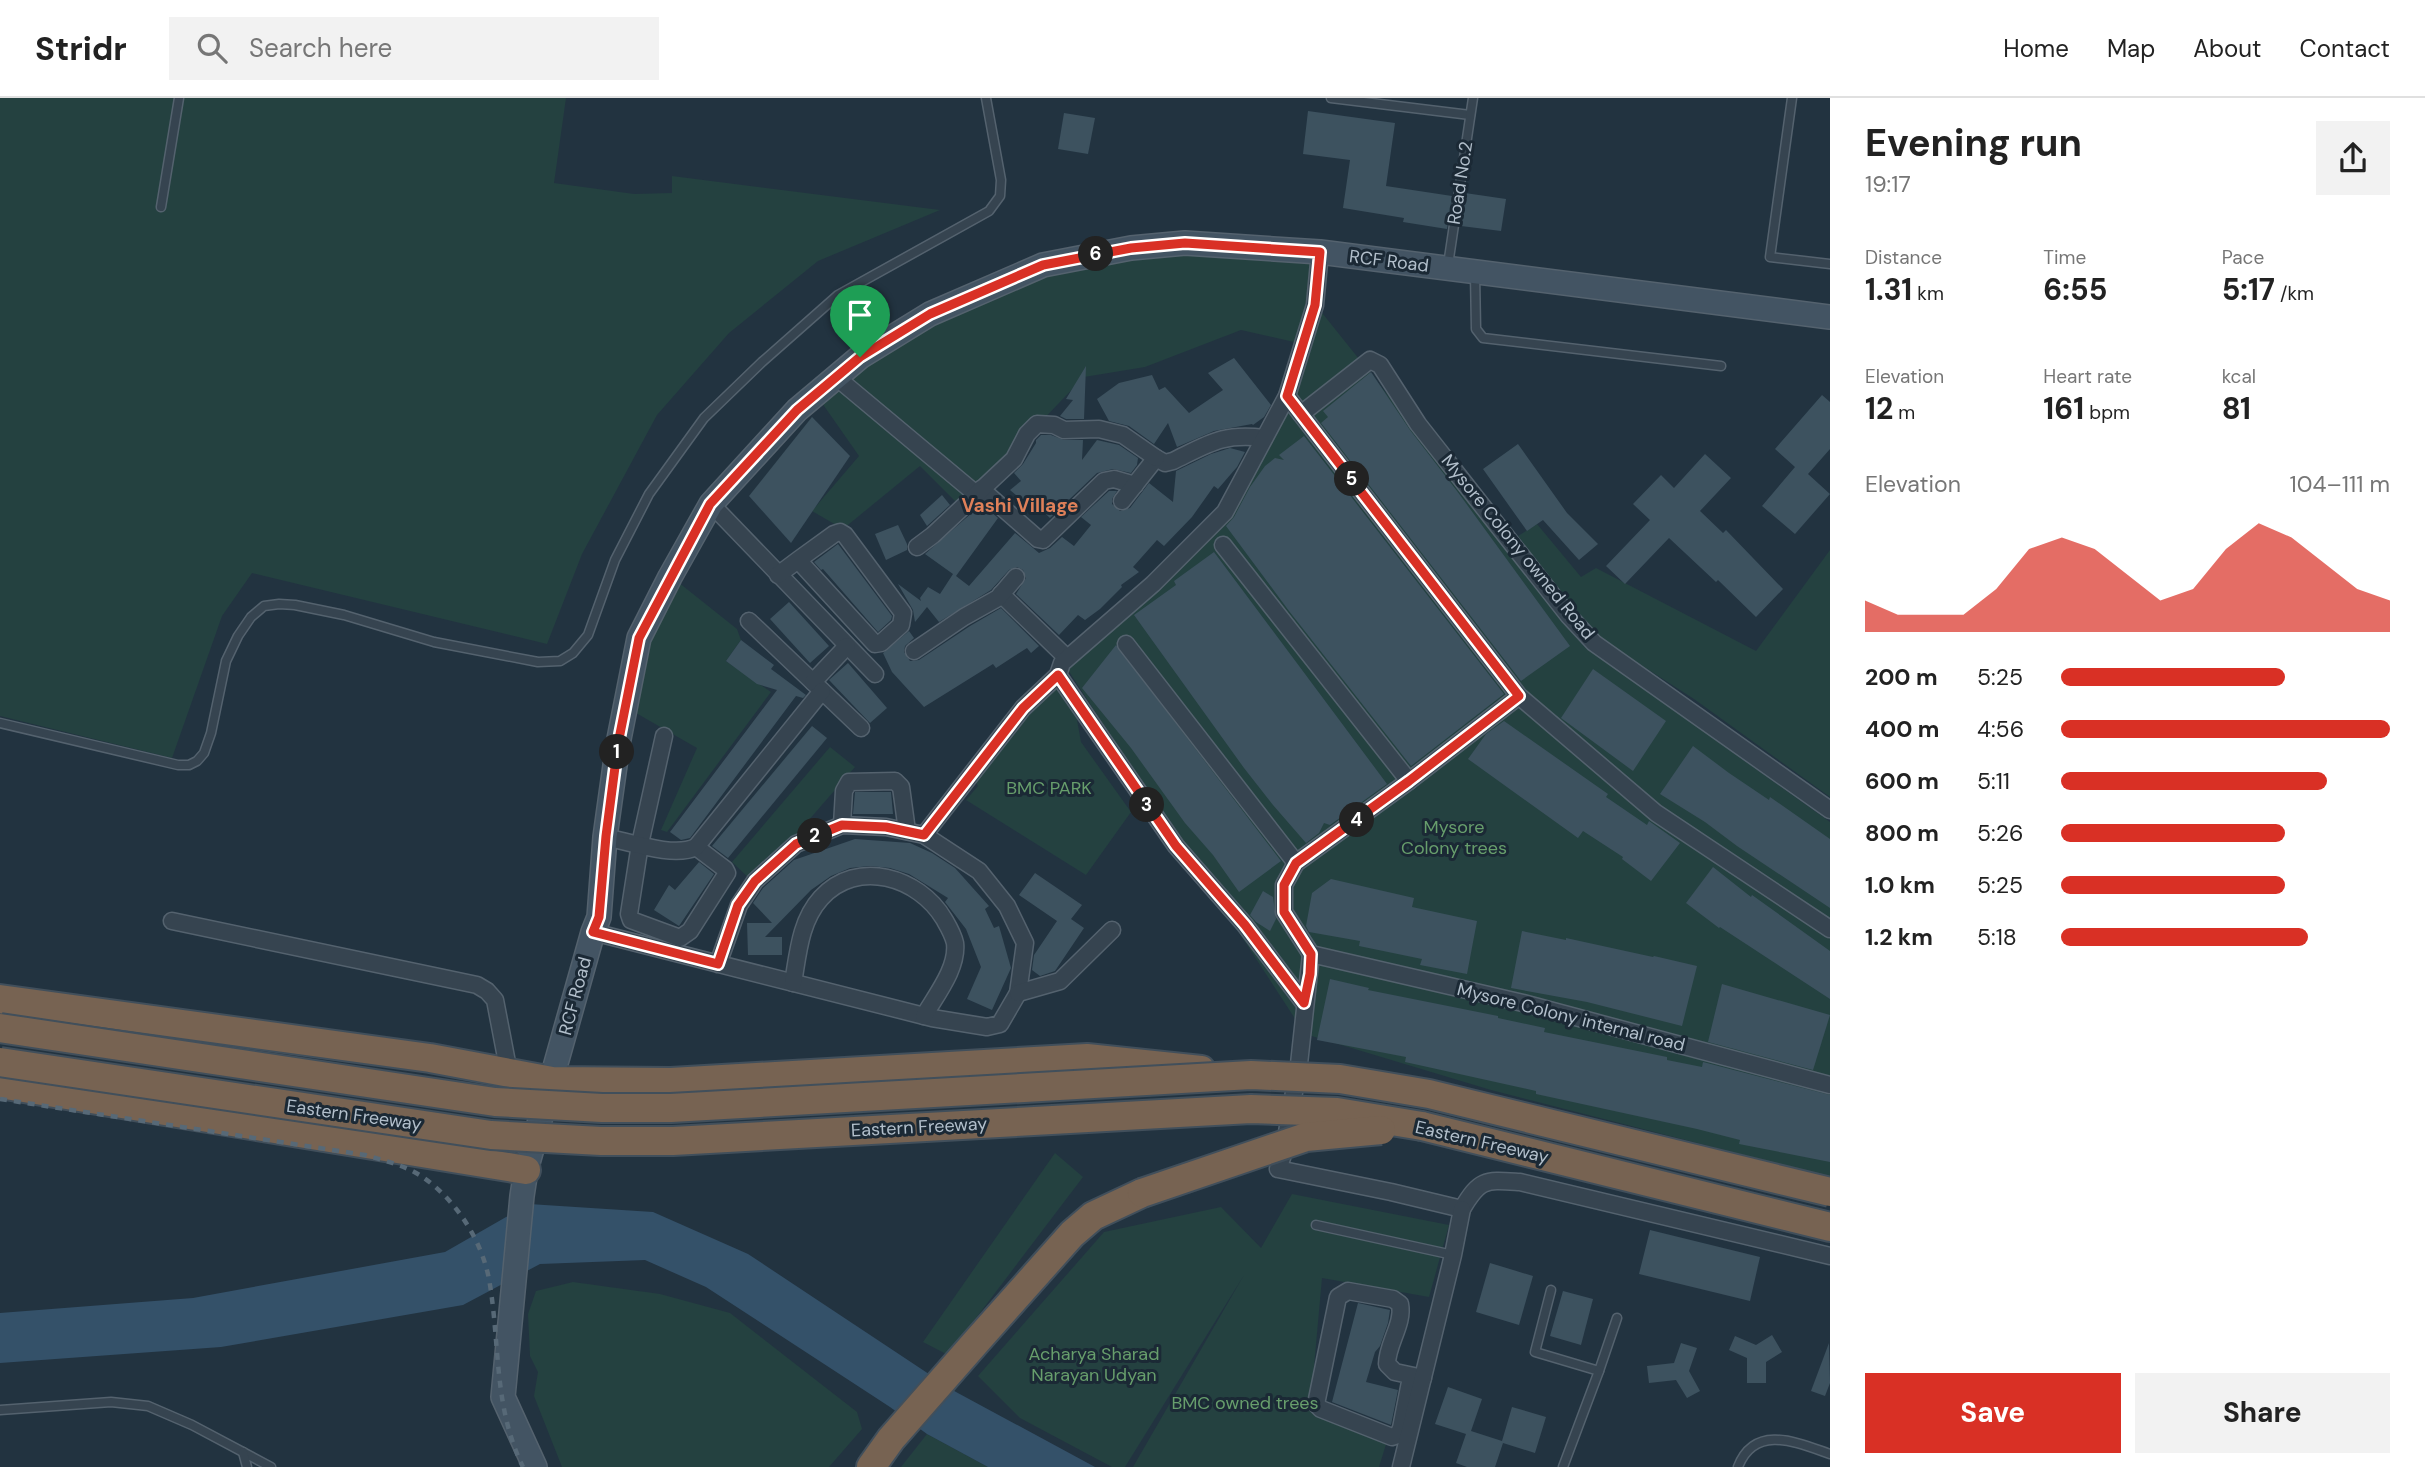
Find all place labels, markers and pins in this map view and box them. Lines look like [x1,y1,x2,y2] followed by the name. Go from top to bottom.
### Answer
[1078,236,1114,272] pin: 6
[830,285,890,357] pin
[1334,462,1370,496] pin: 5
[600,734,634,770] pin: 1
[1130,788,1164,822] pin: 3
[1340,802,1374,838] pin: 4
[798,818,832,854] pin: 2

